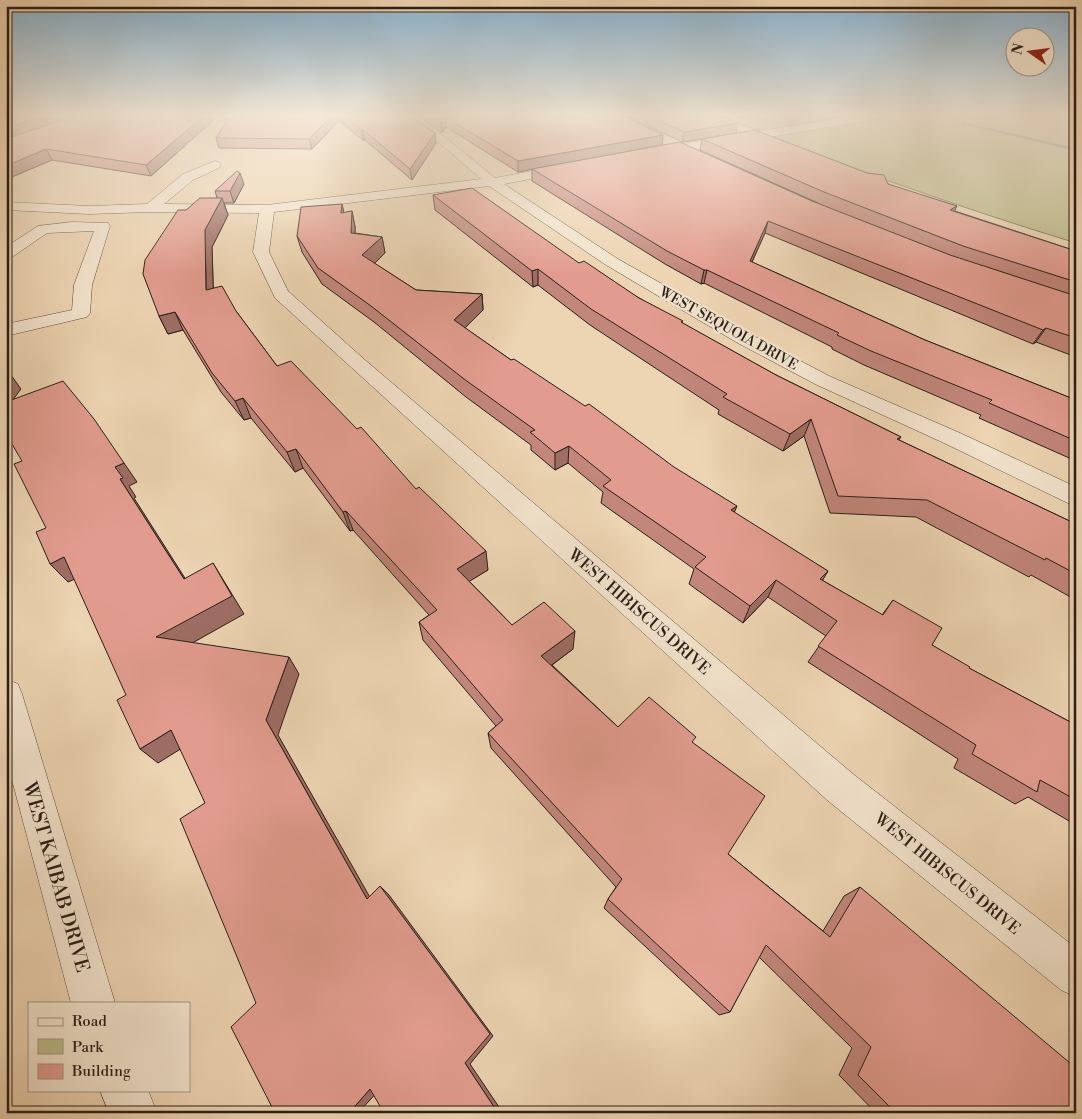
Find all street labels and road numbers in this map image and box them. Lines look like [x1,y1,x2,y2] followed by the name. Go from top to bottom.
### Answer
[655,283,801,375] street label: WEST SEQUOIA DRIVE
[563,544,714,679] street label: WEST HIBISCUS DRIVE
[17,778,95,975] street label: WEST KAIBAB DRIVE
[870,808,1024,939] street label: WEST HIBISCUS DRIVE

